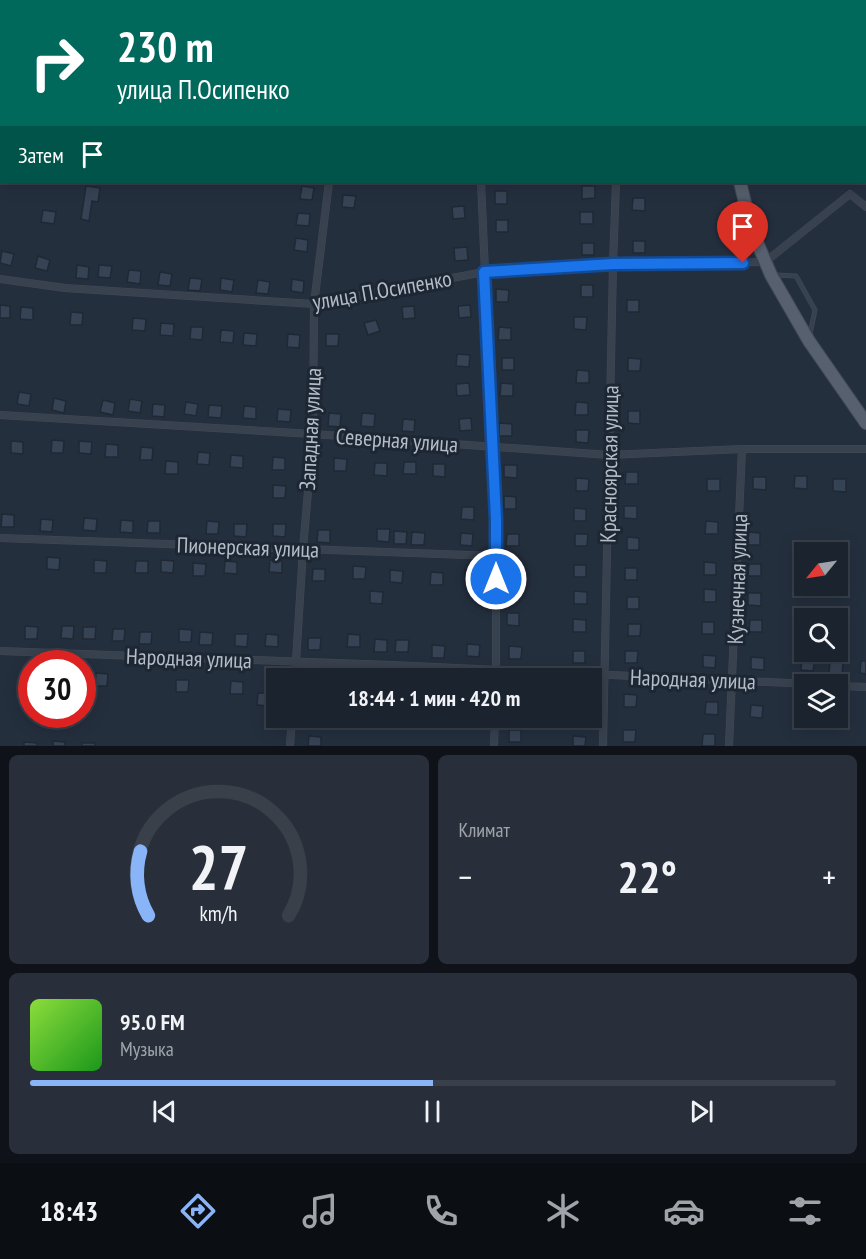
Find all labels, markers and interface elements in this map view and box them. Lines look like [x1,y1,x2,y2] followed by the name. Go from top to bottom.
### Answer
[117,19,214,74] text: 230 m
[18,24,96,102] icon: right
[117,72,290,106] text: улица П.Осипенко
[76,138,109,171] icon: arrive
[18,141,64,169] text: Затем
[717,201,768,263] pin
[726,210,759,243] icon: arrive
[310,264,454,316] street label: улица П.Осипенко
[293,367,327,491] street label: Западная улица
[594,385,624,543] street label: Красноярская улица
[335,422,459,458] street label: Северная улица
[721,513,753,645] street label: Кузнечная улица
[176,531,320,563] street label: Пионерская улица
[794,542,848,596] north arrow
[794,542,848,728] map controls
[464,547,528,611] position arrow
[794,608,848,662] button: search
[126,642,252,674] street label: Народная улица
[18,650,96,728] speed limit sign: 30
[630,663,756,695] street label: Народная улица
[794,674,848,728] button: layers
[348,684,520,712] text: 18:44 · 1 мин · 420 m
[459,817,510,843] text: Климат
[189,826,249,907] text: 27
[618,847,677,905] text: 22°
[459,855,472,898] text: −
[822,855,836,898] text: +
[200,900,238,928] text: km/h
[120,1008,185,1036] text: 95.0 FM
[120,1036,174,1062] text: Музыка
[148,1095,181,1128] icon: previous
[416,1095,449,1128] icon: pause
[685,1095,718,1128] icon: next
[177,1190,219,1232] icon: directions
[299,1190,341,1232] icon: music
[420,1190,462,1232] icon: phone
[542,1190,584,1232] icon: climate
[663,1190,705,1232] icon: car
[784,1190,826,1232] icon: filters
[40,1194,98,1228] text: 18:43

